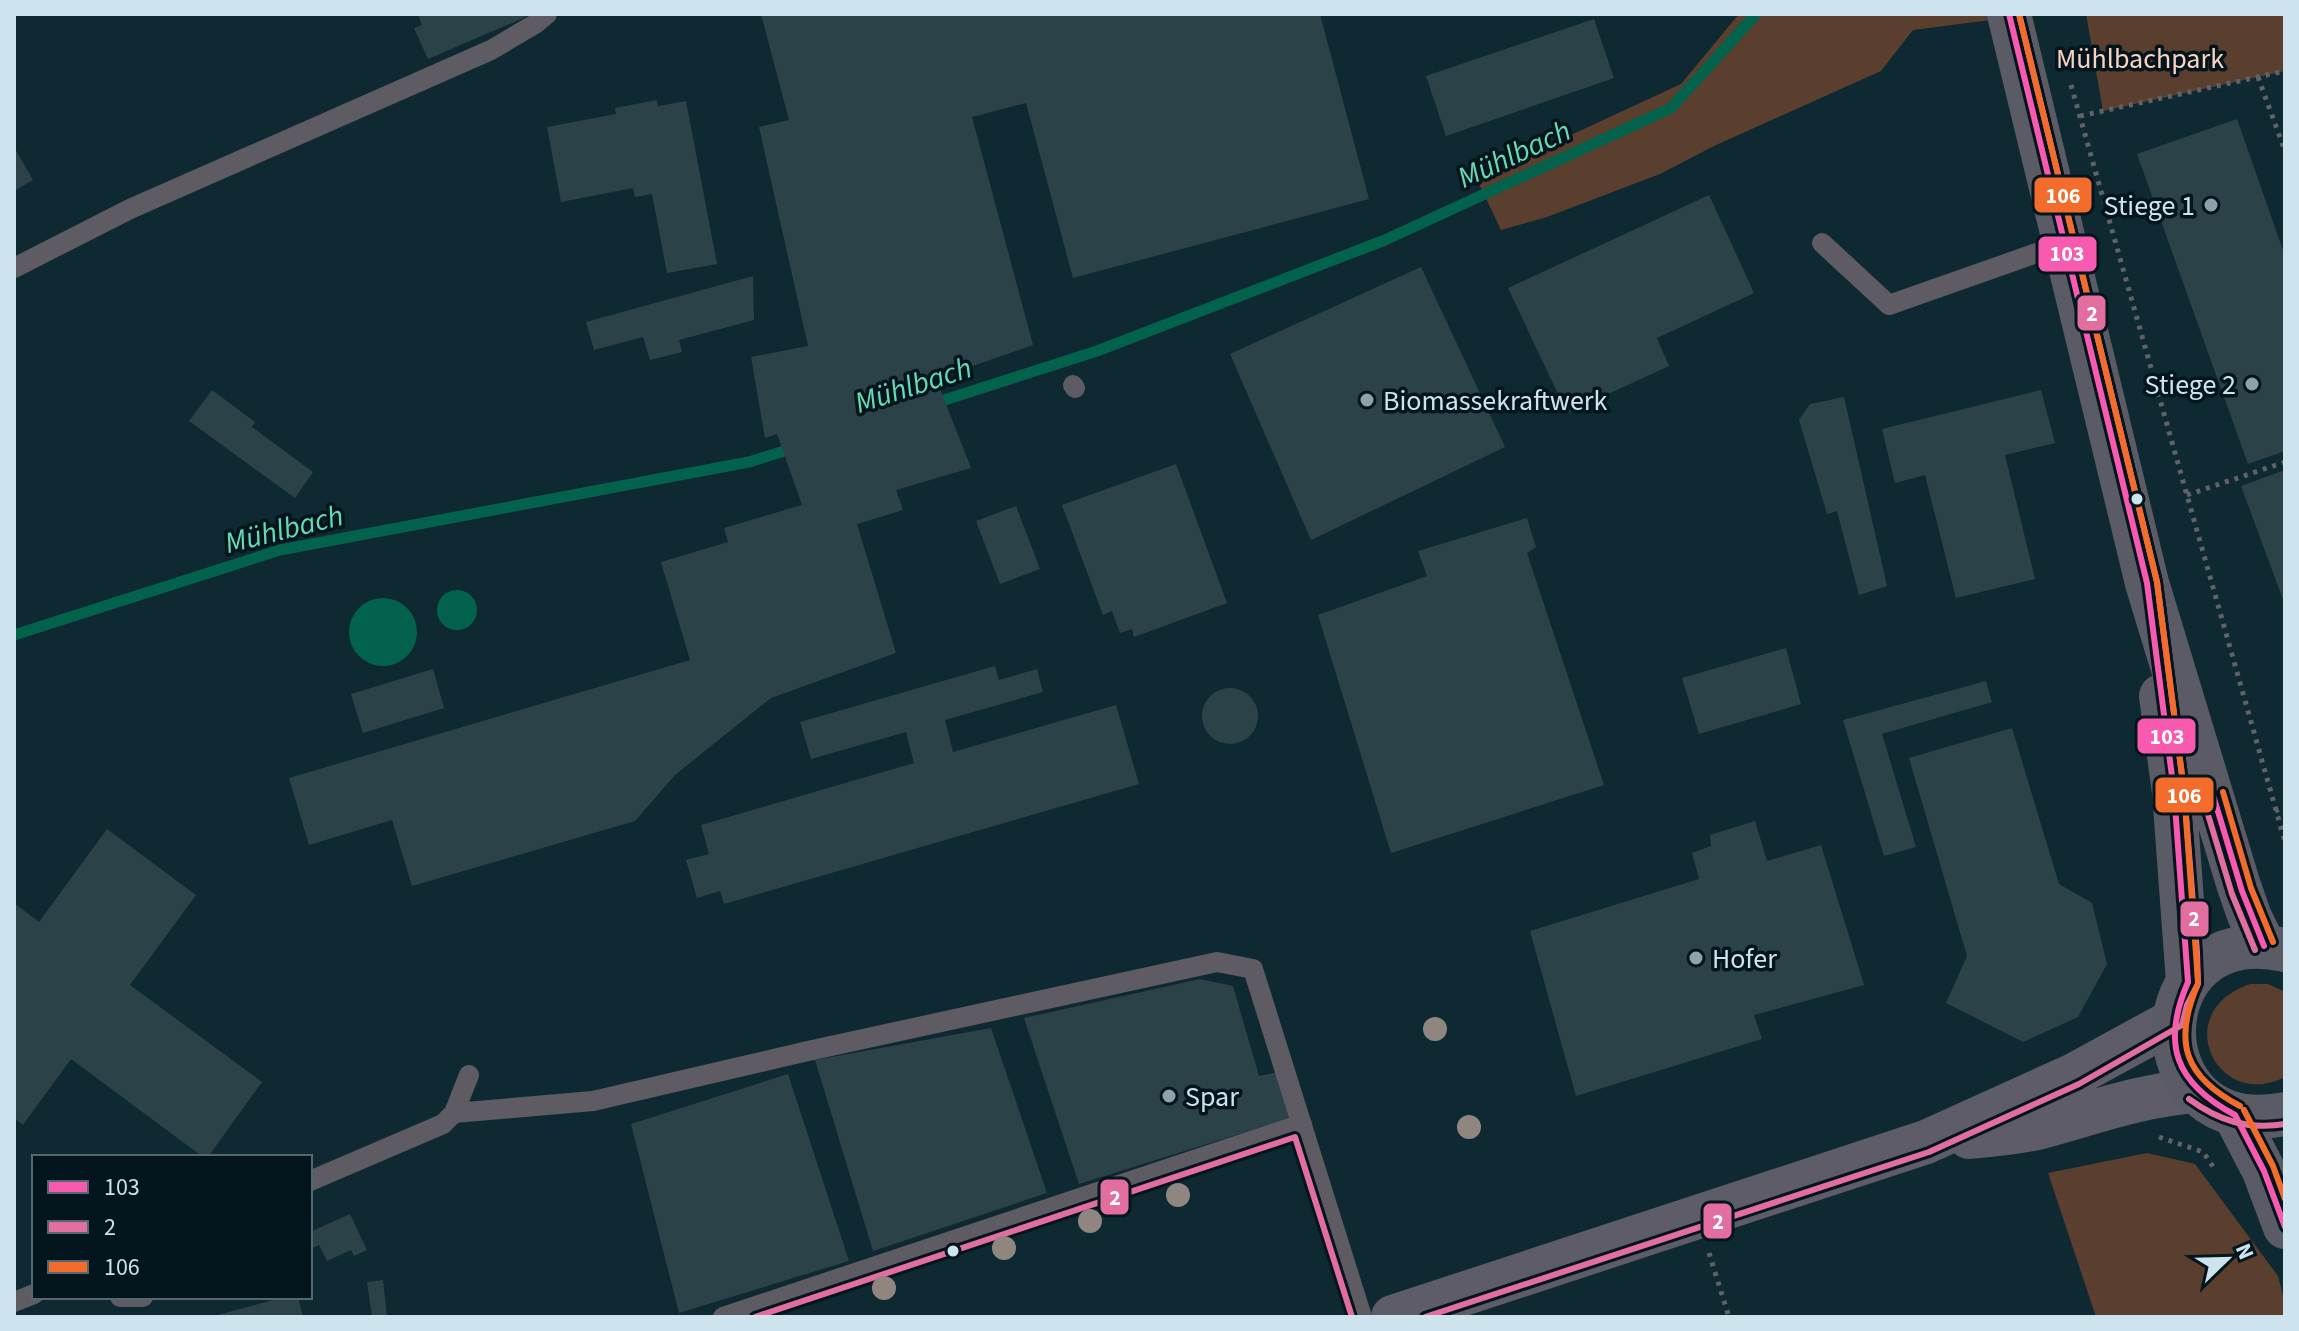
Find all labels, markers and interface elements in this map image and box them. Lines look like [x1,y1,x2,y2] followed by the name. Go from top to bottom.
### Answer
[2056,39,2224,79] park label: Mühlbachpark
[1450,109,1578,199] water label: Mühlbach
[2033,176,2093,214] line badge: 106
[2046,180,2080,212] text: 106
[2104,186,2195,226] place label: Stiege 1
[2202,196,2220,214] marker: Stiege 1
[2037,235,2098,273] line badge: 103
[2050,238,2084,270] text: 103
[2076,294,2107,332] line badge: 2
[2086,298,2098,330] text: 2
[849,346,977,425] water label: Mühlbach
[2145,365,2236,405] place label: Stiege 2
[2243,375,2261,393] marker: Stiege 2
[1383,381,1607,421] place label: Biomassekraftwerk
[1358,391,1376,409] marker: Biomassekraftwerk
[2129,491,2145,507] unlabelled marker
[220,494,348,565] water label: Mühlbach
[2136,717,2197,755] line badge: 103
[2150,721,2184,753] text: 103
[2154,776,2215,814] line badge: 106
[2167,780,2201,812] text: 106
[2179,900,2210,938] line badge: 2
[2188,903,2200,935] text: 2
[1712,939,1777,979] place label: Hofer
[1687,949,1705,967] marker: Hofer
[1185,1077,1239,1117] place label: Spar
[1160,1087,1178,1105] marker: Spar
[32,1155,312,1299] legend
[104,1170,140,1205] text: 103
[1099,1178,1130,1216] line badge: 2
[1109,1182,1121,1214] text: 2
[1702,1202,1733,1240] line badge: 2
[1712,1206,1724,1238] text: 2
[104,1210,116,1245] text: 2
[2187,1219,2267,1299] north arrow
[2227,1239,2262,1265] text: N
[945,1243,961,1259] unlabelled marker
[104,1250,140,1285] text: 106

